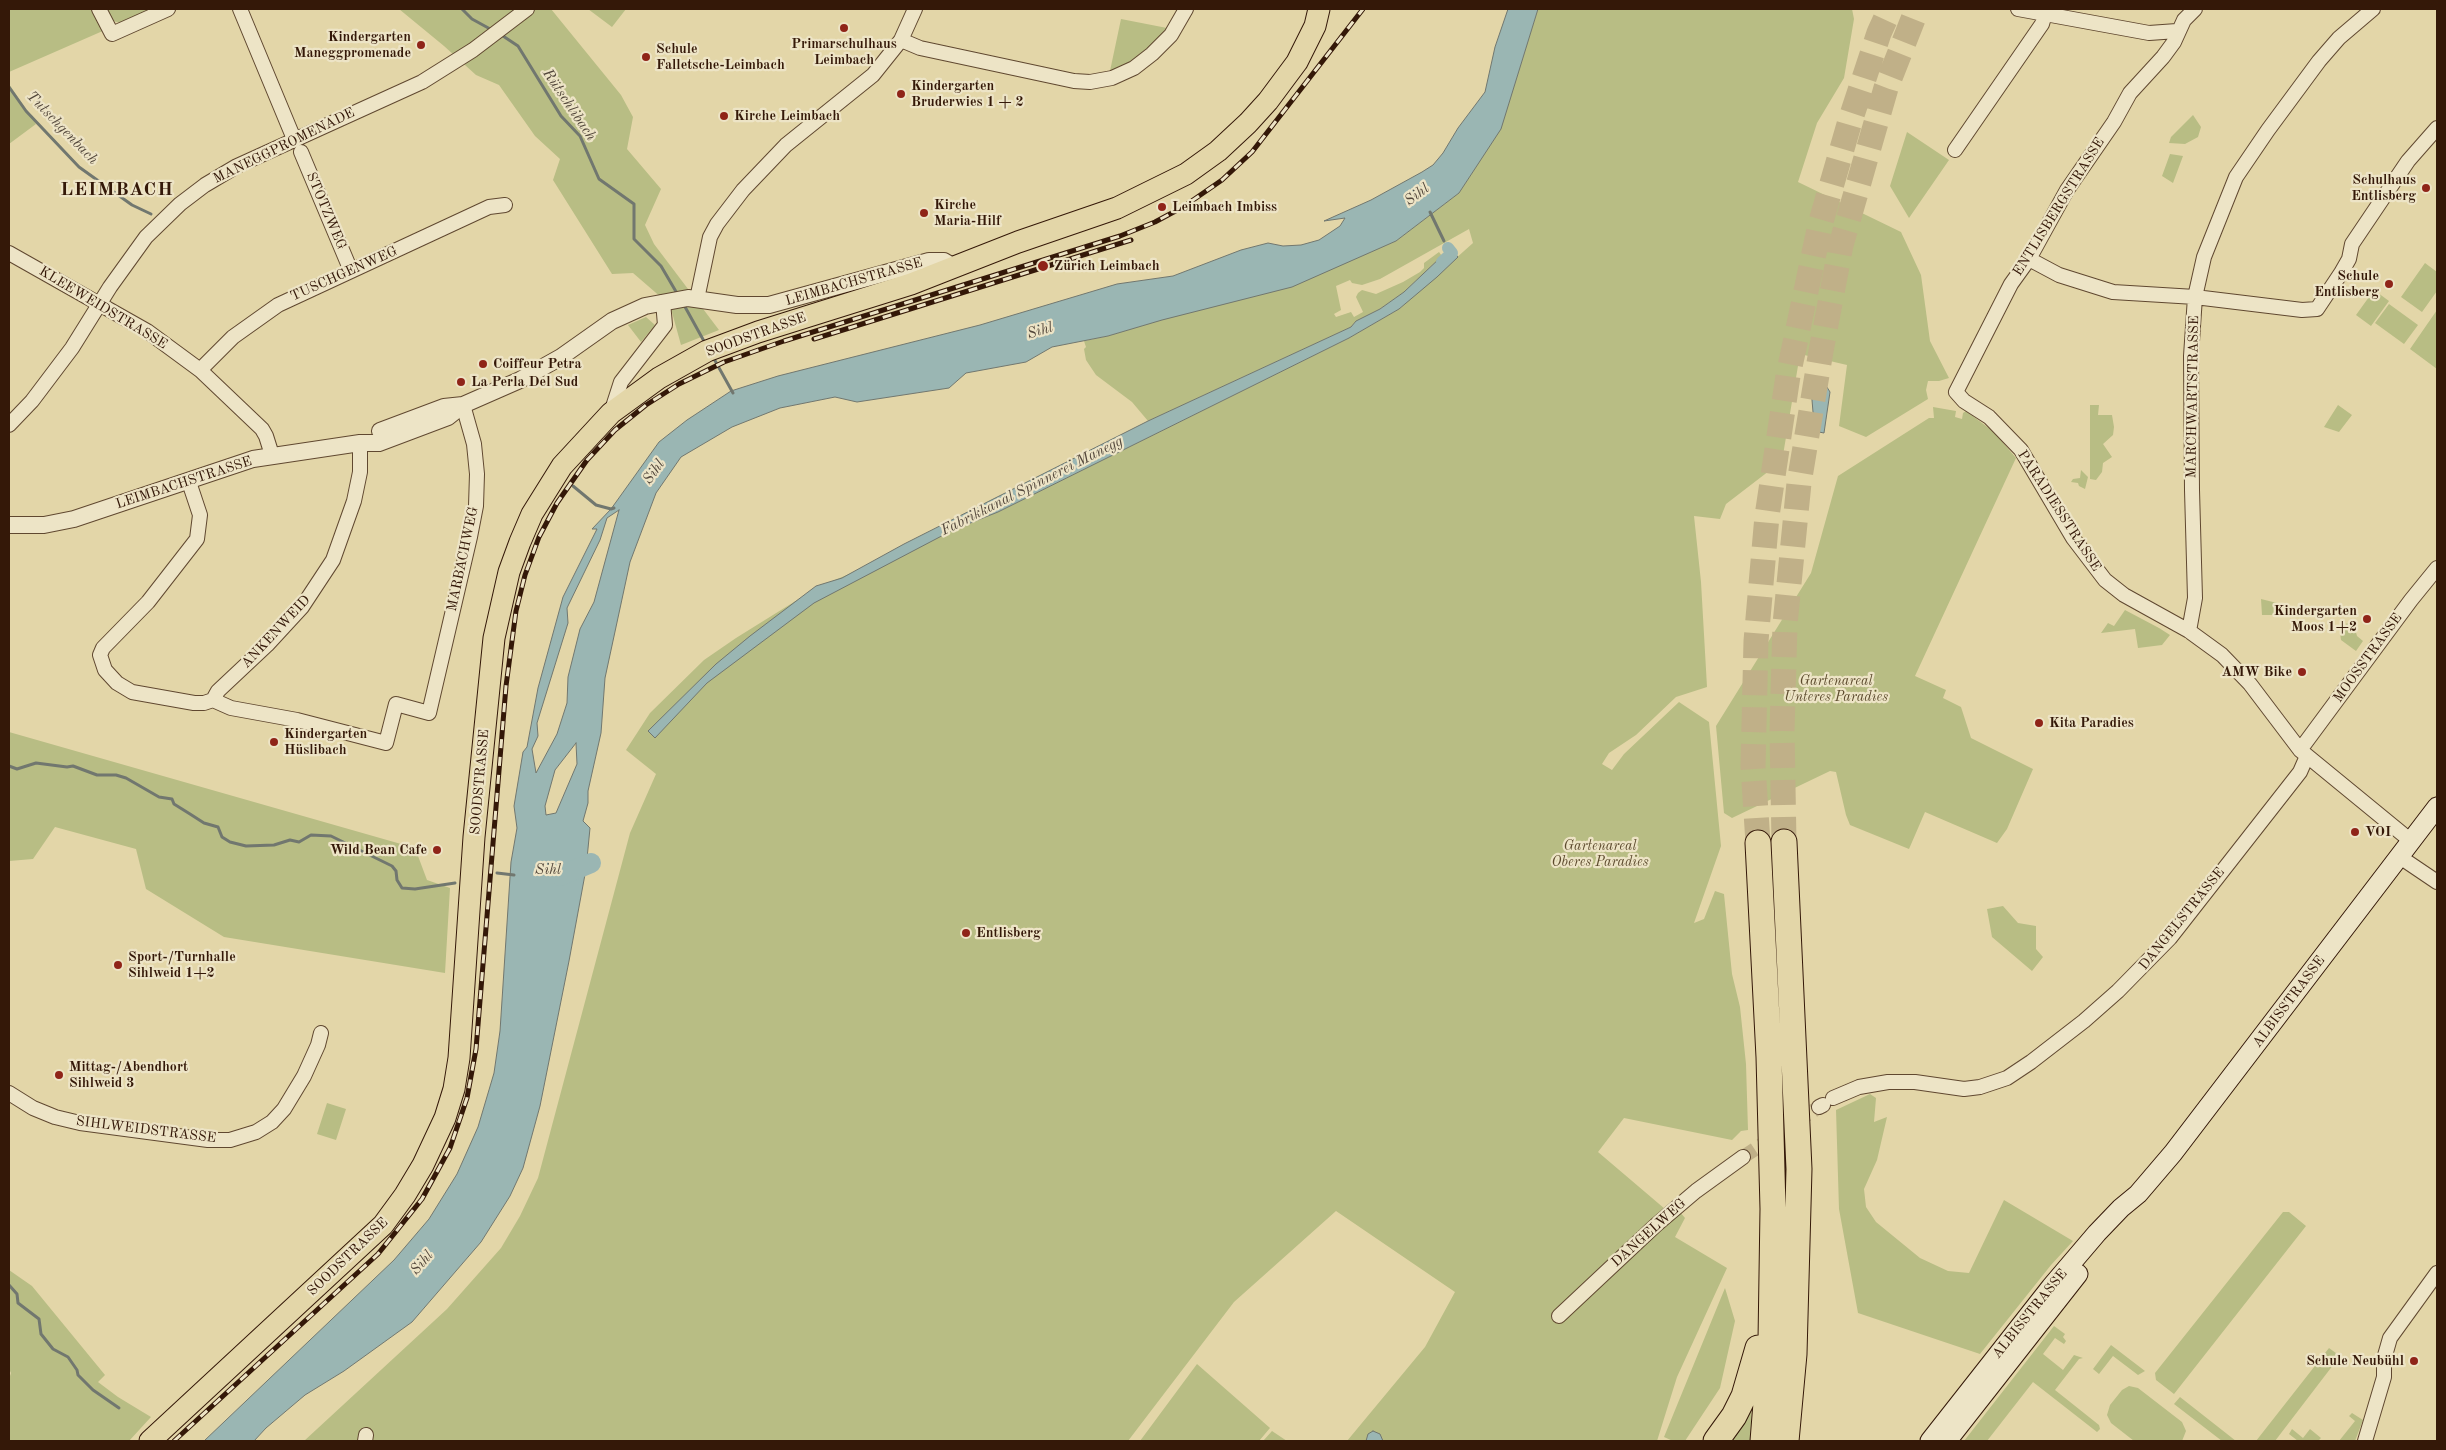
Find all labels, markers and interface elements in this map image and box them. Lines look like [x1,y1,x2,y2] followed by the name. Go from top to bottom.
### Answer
[838,22,850,34] marker: Primarschulhaus Leimbach
[294,29,411,62] place label: Kindergarten Maneggpromenade
[791,36,897,68] place label: Primarschulhaus Leimbach
[415,39,427,51] marker: Kindergarten Maneggpromenade
[656,41,785,74] place label: Schule Falletsche-Leimbach
[640,51,652,63] marker: Schule Falletsche-Leimbach
[538,65,600,145] water label: Rütschlibach
[911,78,1024,110] place label: Kindergarten Bruderwies 1 + 2
[22,87,102,169] water label: Tutschgenbach
[895,88,907,100] marker: Kindergarten Bruderwies 1 + 2
[210,104,358,188] street label: MANEGGPROMENADE
[734,108,840,124] place label: Kirche Leimbach
[718,110,730,122] marker: Kirche Leimbach
[2010,135,2108,279] street label: ENTLISBERGSTRASSE
[302,170,350,252] street label: STOTZWEG
[2351,172,2416,204] place label: Schulhaus Entlisberg
[59,179,175,201] district label: LEIMBACH
[1401,180,1433,210] water label: Sihl
[2420,182,2432,194] marker: Schulhaus Entlisberg
[934,197,1001,230] place label: Kirche Maria-Hilf
[1172,199,1277,215] place label: Leimbach Imbiss
[1156,201,1168,213] marker: Leimbach Imbiss
[918,207,930,219] marker: Kirche Maria-Hilf
[288,243,400,305] street label: TUSCHGENWEG
[783,254,925,310] street label: LEIMBACHSTRASSE
[1054,258,1160,274] place label: Zürich Leimbach
[1036,259,1050,273] marker: Zürich Leimbach
[36,263,170,353] street label: KLEEWEIDSTRASSE
[2314,268,2379,300] place label: Schule Entlisberg
[2383,278,2395,290] marker: Schule Entlisberg
[704,309,808,361] street label: SOODSTRASSE
[2183,315,2203,479] street label: MARCHWARTSTRASSE
[1025,319,1055,343] water label: Sihl
[493,356,582,372] place label: Coiffeur Petra
[477,358,489,370] marker: Coiffeur Petra
[471,374,578,390] place label: La Perla Del Sud
[455,376,467,388] marker: La Perla Del Sud
[938,432,1126,540] water label: Fabrikkanal Spinnerei Manegg
[2014,447,2104,575] street label: PARADIESSTRASSE
[114,453,254,513] street label: LEIMBACHSTRASSE
[639,456,669,488] water label: Sihl
[444,505,482,613] street label: MARBACHWEG
[238,592,314,672] street label: ANKENWEID
[2274,603,2357,636] place label: Kindergarten Moos 1+2
[2330,610,2406,706] street label: MOOSSTRASSE
[2361,613,2373,625] marker: Kindergarten Moos 1+2
[2221,664,2292,680] place label: AMW Bike
[2296,666,2308,678] marker: AMW Bike
[1784,673,1888,706] park label: Gartenareal Unteres Paradies
[2049,715,2134,731] place label: Kita Paradies
[2033,717,2045,729] marker: Kita Paradies
[284,726,367,759] place label: Kindergarten Hüslibach
[467,729,493,835] street label: SOODSTRASSE
[268,736,280,748] marker: Kindergarten Hüslibach
[2365,824,2391,840] place label: VOI
[2349,826,2361,838] marker: VOI
[1551,838,1649,870] park label: Gartenareal Oberes Paradies
[330,842,427,858] place label: Wild Bean Cafe
[431,844,443,856] marker: Wild Bean Cafe
[535,861,561,879] water label: Sihl
[2135,864,2229,974] street label: DANGELSTRASSE
[976,925,1041,941] place label: Entlisberg
[960,927,972,939] marker: Entlisberg
[128,949,236,982] place label: Sport-/Turnhalle Sihlweid 1+2
[2249,953,2329,1051] street label: ALBISSTRASSE
[112,959,124,971] marker: Sport-/Turnhalle Sihlweid 1+2
[69,1059,188,1092] place label: Mittag-/Abendhort Sihlweid 3
[53,1069,65,1081] marker: Mittag-/Abendhort Sihlweid 3
[75,1113,217,1147] street label: SIHLWEIDSTRASSE
[1608,1195,1690,1271] street label: DANGELWEG
[304,1214,392,1300] street label: SOODSTRASSE
[407,1247,437,1279] water label: Sihl
[1989,1266,2071,1362] street label: ALBISSTRASSE
[2306,1353,2404,1369] place label: Schule Neubühl
[2408,1355,2420,1367] marker: Schule Neubühl

